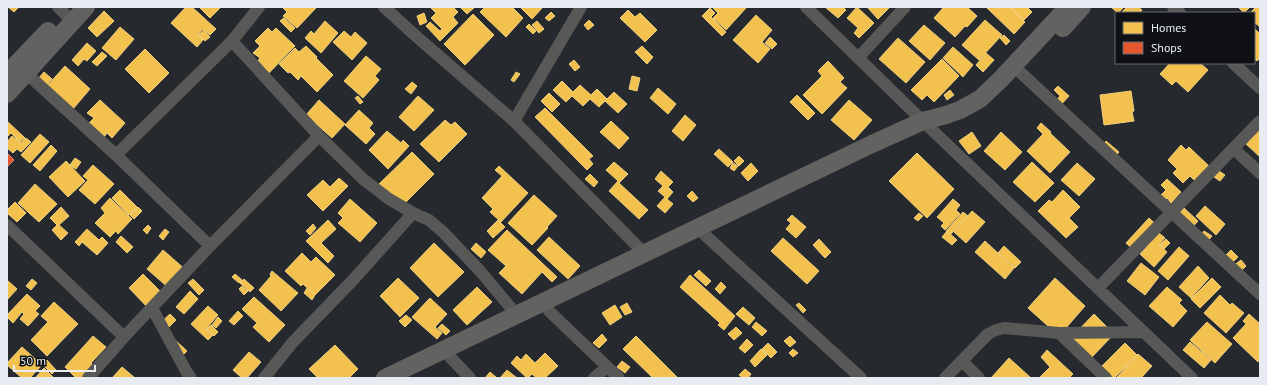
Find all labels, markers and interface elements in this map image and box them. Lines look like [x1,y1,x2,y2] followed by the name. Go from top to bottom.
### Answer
[1115,12,1255,64] legend
[1151,20,1186,35] text: Homes
[1151,40,1182,55] text: Shops
[14,347,95,373] scale bar
[20,353,46,368] text: 50 m

